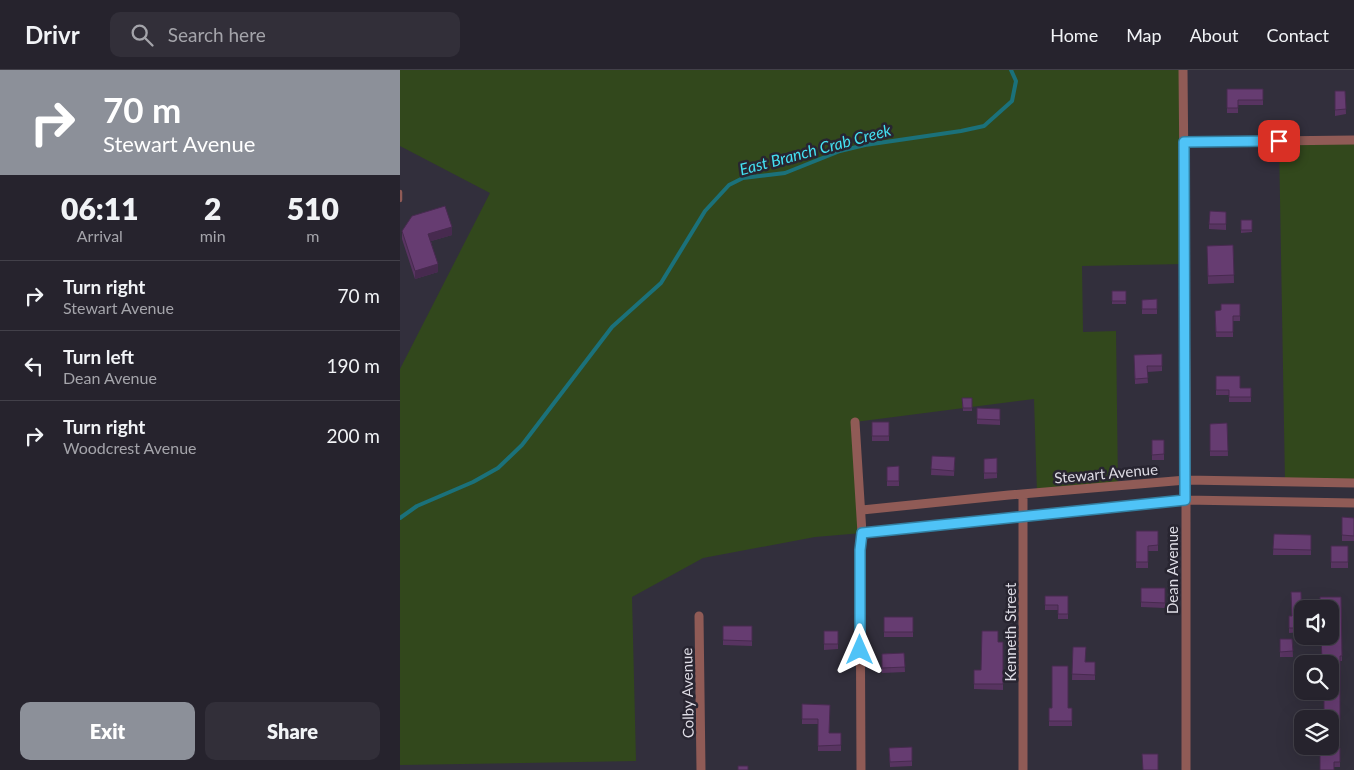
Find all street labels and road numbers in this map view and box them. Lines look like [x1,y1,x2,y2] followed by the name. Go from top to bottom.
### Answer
[1053,459,1159,486] street label: Stewart Avenue
[1163,526,1181,614] street label: Dean Avenue
[1001,582,1019,681] street label: Kenneth Street
[677,648,697,738] street label: Colby Avenue

